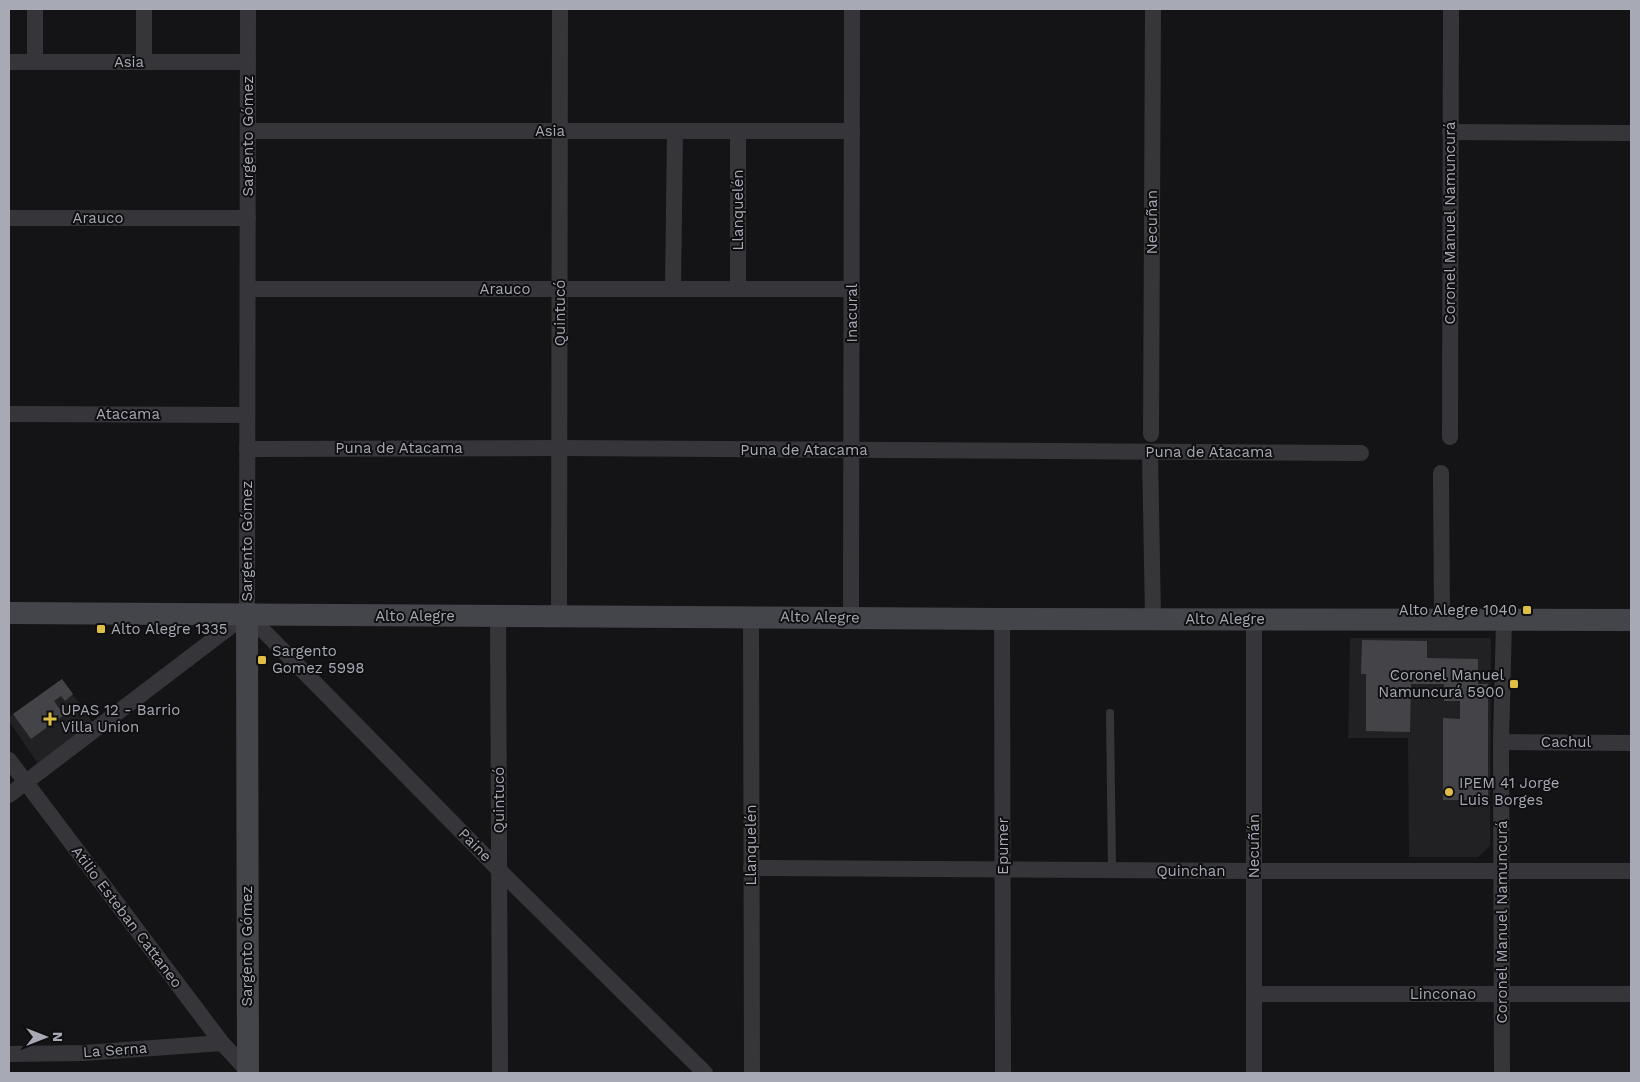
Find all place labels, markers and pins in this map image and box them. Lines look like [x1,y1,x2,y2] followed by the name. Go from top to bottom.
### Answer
[1399,601,1517,619] place label: Alto Alegre 1040
[1521,604,1533,616] marker: Alto Alegre 1040
[111,620,228,638] place label: Alto Alegre 1335
[95,623,107,635] marker: Alto Alegre 1335
[272,642,364,677] place label: Sargento Gomez 5998
[256,654,268,666] marker: Sargento Gomez 5998
[1378,666,1504,701] place label: Coronel Manuel Namuncurá 5900
[1508,678,1520,690] marker: Coronel Manuel Namuncurá 5900
[61,701,180,736] place label: UPAS 12 - Barrio Villa Union
[43,712,57,726] marker: UPAS 12 - Barrio Villa Union
[1459,774,1559,809] place label: IPEM 41 Jorge Luis Borges
[1443,786,1455,798] marker: IPEM 41 Jorge Luis Borges

